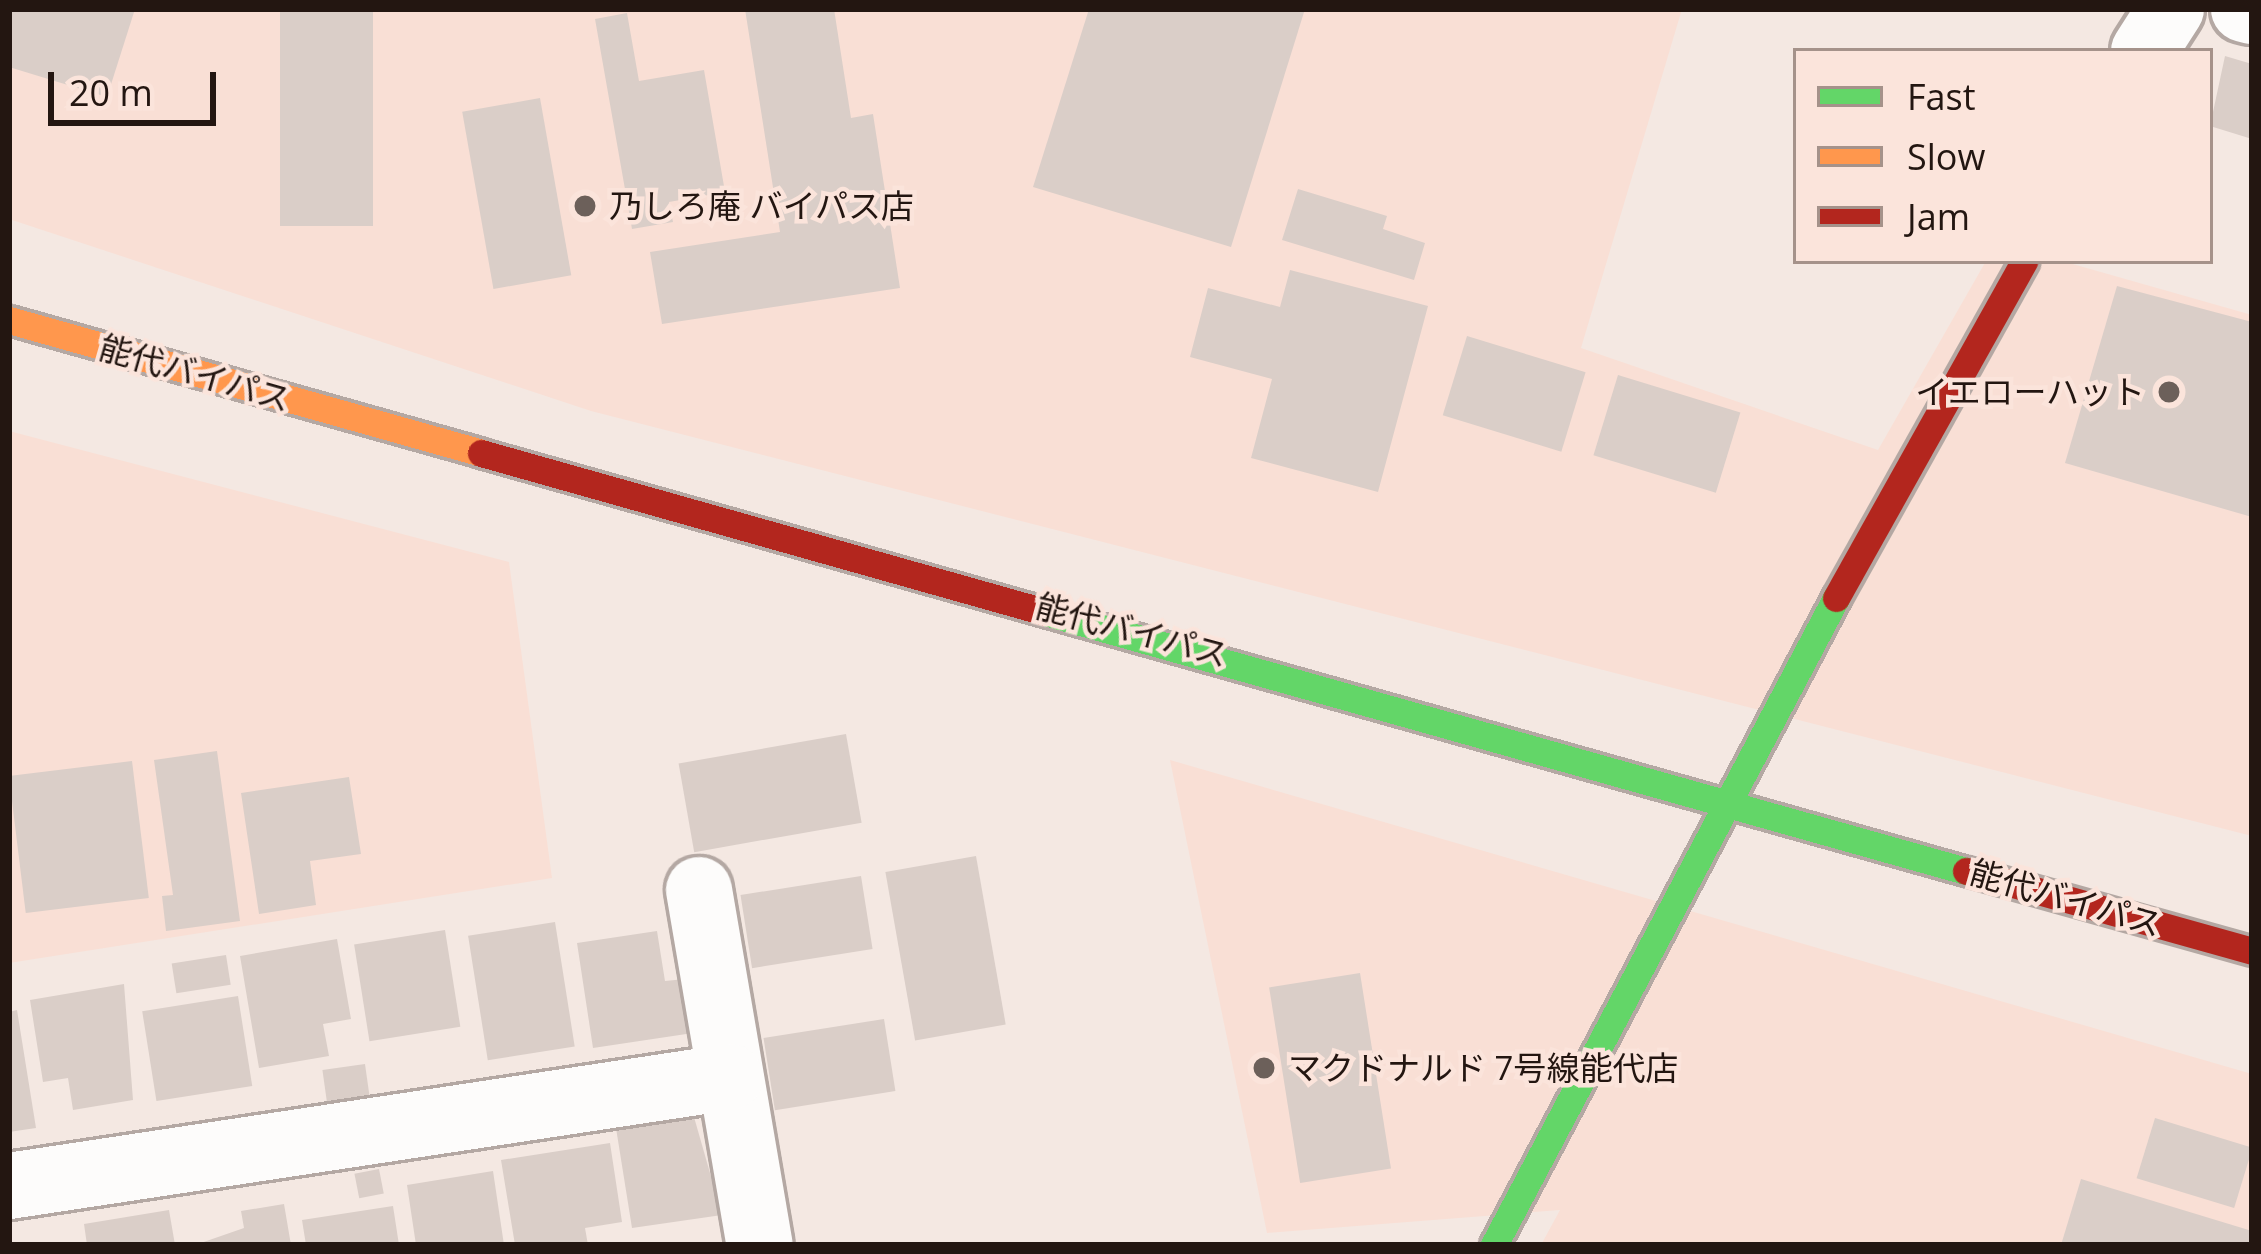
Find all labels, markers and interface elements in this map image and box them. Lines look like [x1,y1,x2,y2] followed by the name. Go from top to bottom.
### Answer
[54,48,222,122] scale bar
[1793,48,2213,264] legend
[69,68,153,117] text: 20 m
[1907,72,1976,121] text: Fast
[1907,132,1985,181] text: Slow
[609,186,915,226] place label: 乃しろ庵 バイパス店
[1907,192,1970,241] text: Jam
[572,193,598,219] marker: 乃しろ庵 バイパス店
[94,327,296,419] street label: 能代バイパス
[1914,372,2145,412] place label: イエローハット
[2156,379,2182,405] marker: イエローハット
[1031,585,1233,675] street label: 能代バイパス
[1965,852,2167,944] street label: 能代バイパス
[1288,1048,1678,1088] place label: マクドナルド 7号線能代店
[1251,1055,1277,1081] marker: マクドナルド 7号線能代店

